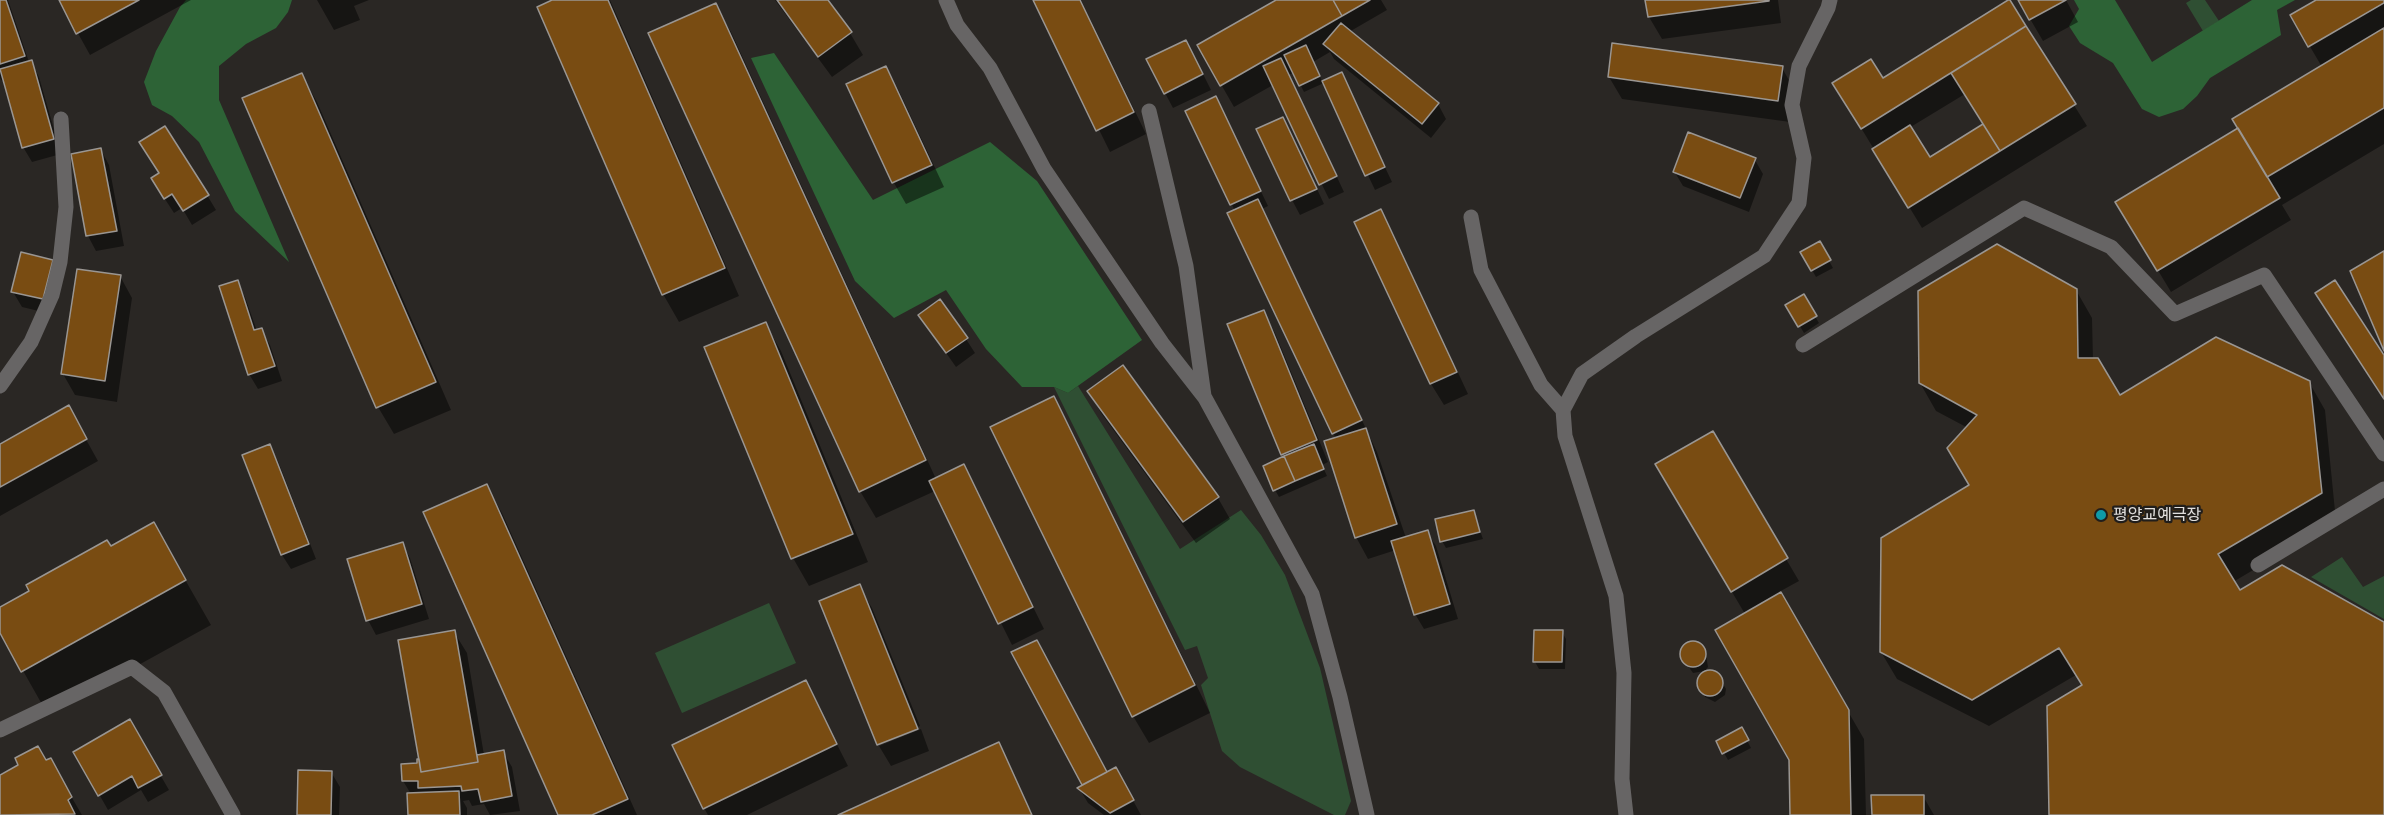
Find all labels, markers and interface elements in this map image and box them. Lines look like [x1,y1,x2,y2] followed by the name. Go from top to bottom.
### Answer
[2113,505,2201,525] place label: 평양교예극장
[2094,508,2108,522] marker: 평양교예극장

